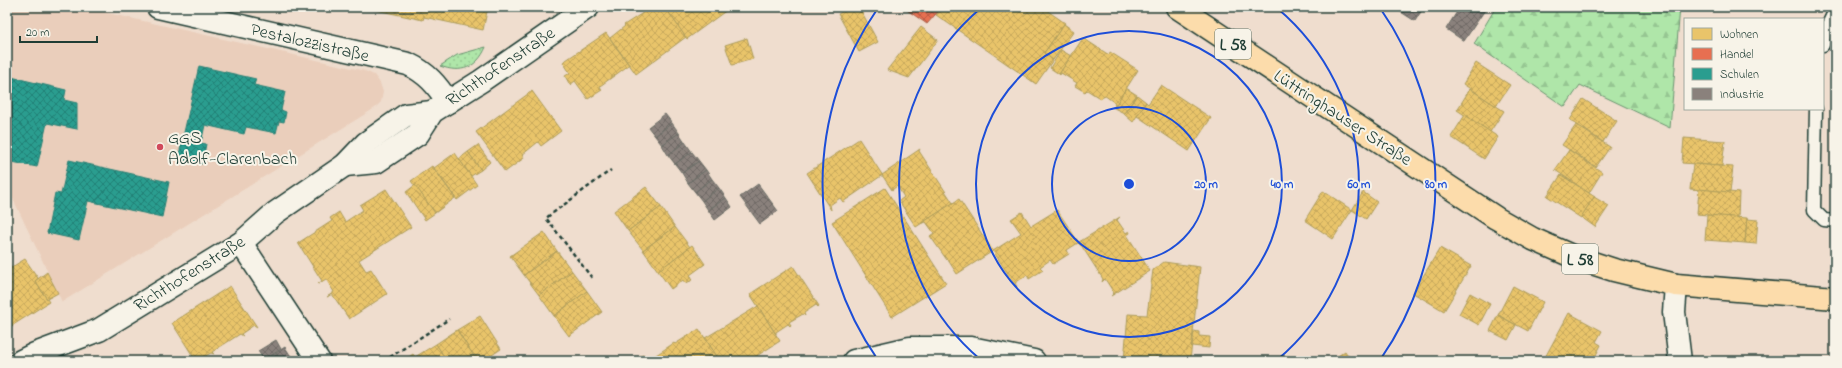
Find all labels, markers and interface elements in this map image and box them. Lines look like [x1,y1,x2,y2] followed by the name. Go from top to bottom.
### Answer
[20,18,97,44] scale bar
[248,18,372,70] street label: Pestalozzistraße
[1684,18,1824,110] legend
[441,21,562,114] street label: Richthofenstraße
[26,24,49,42] text: 20 m
[1720,26,1758,44] text: Wohnen
[1215,29,1251,59] road number: L 58
[1720,46,1754,64] text: Handel
[1267,64,1417,175] street label: Lüttringhauser Straße
[1720,66,1759,84] text: Schulen
[1720,86,1764,104] text: Industrie
[168,126,297,173] place label: GGS Adolf-Clarenbach
[155,142,165,152] marker: GGS Adolf-Clarenbach
[1193,176,1218,194] text: 20 m
[1270,176,1294,194] text: 40 m
[1347,176,1371,194] text: 60 m
[1424,176,1448,194] text: 80 m
[1122,177,1136,191] centre of rings
[129,230,252,319] street label: Richthofenstraße
[1562,244,1598,274] road number: L 58

